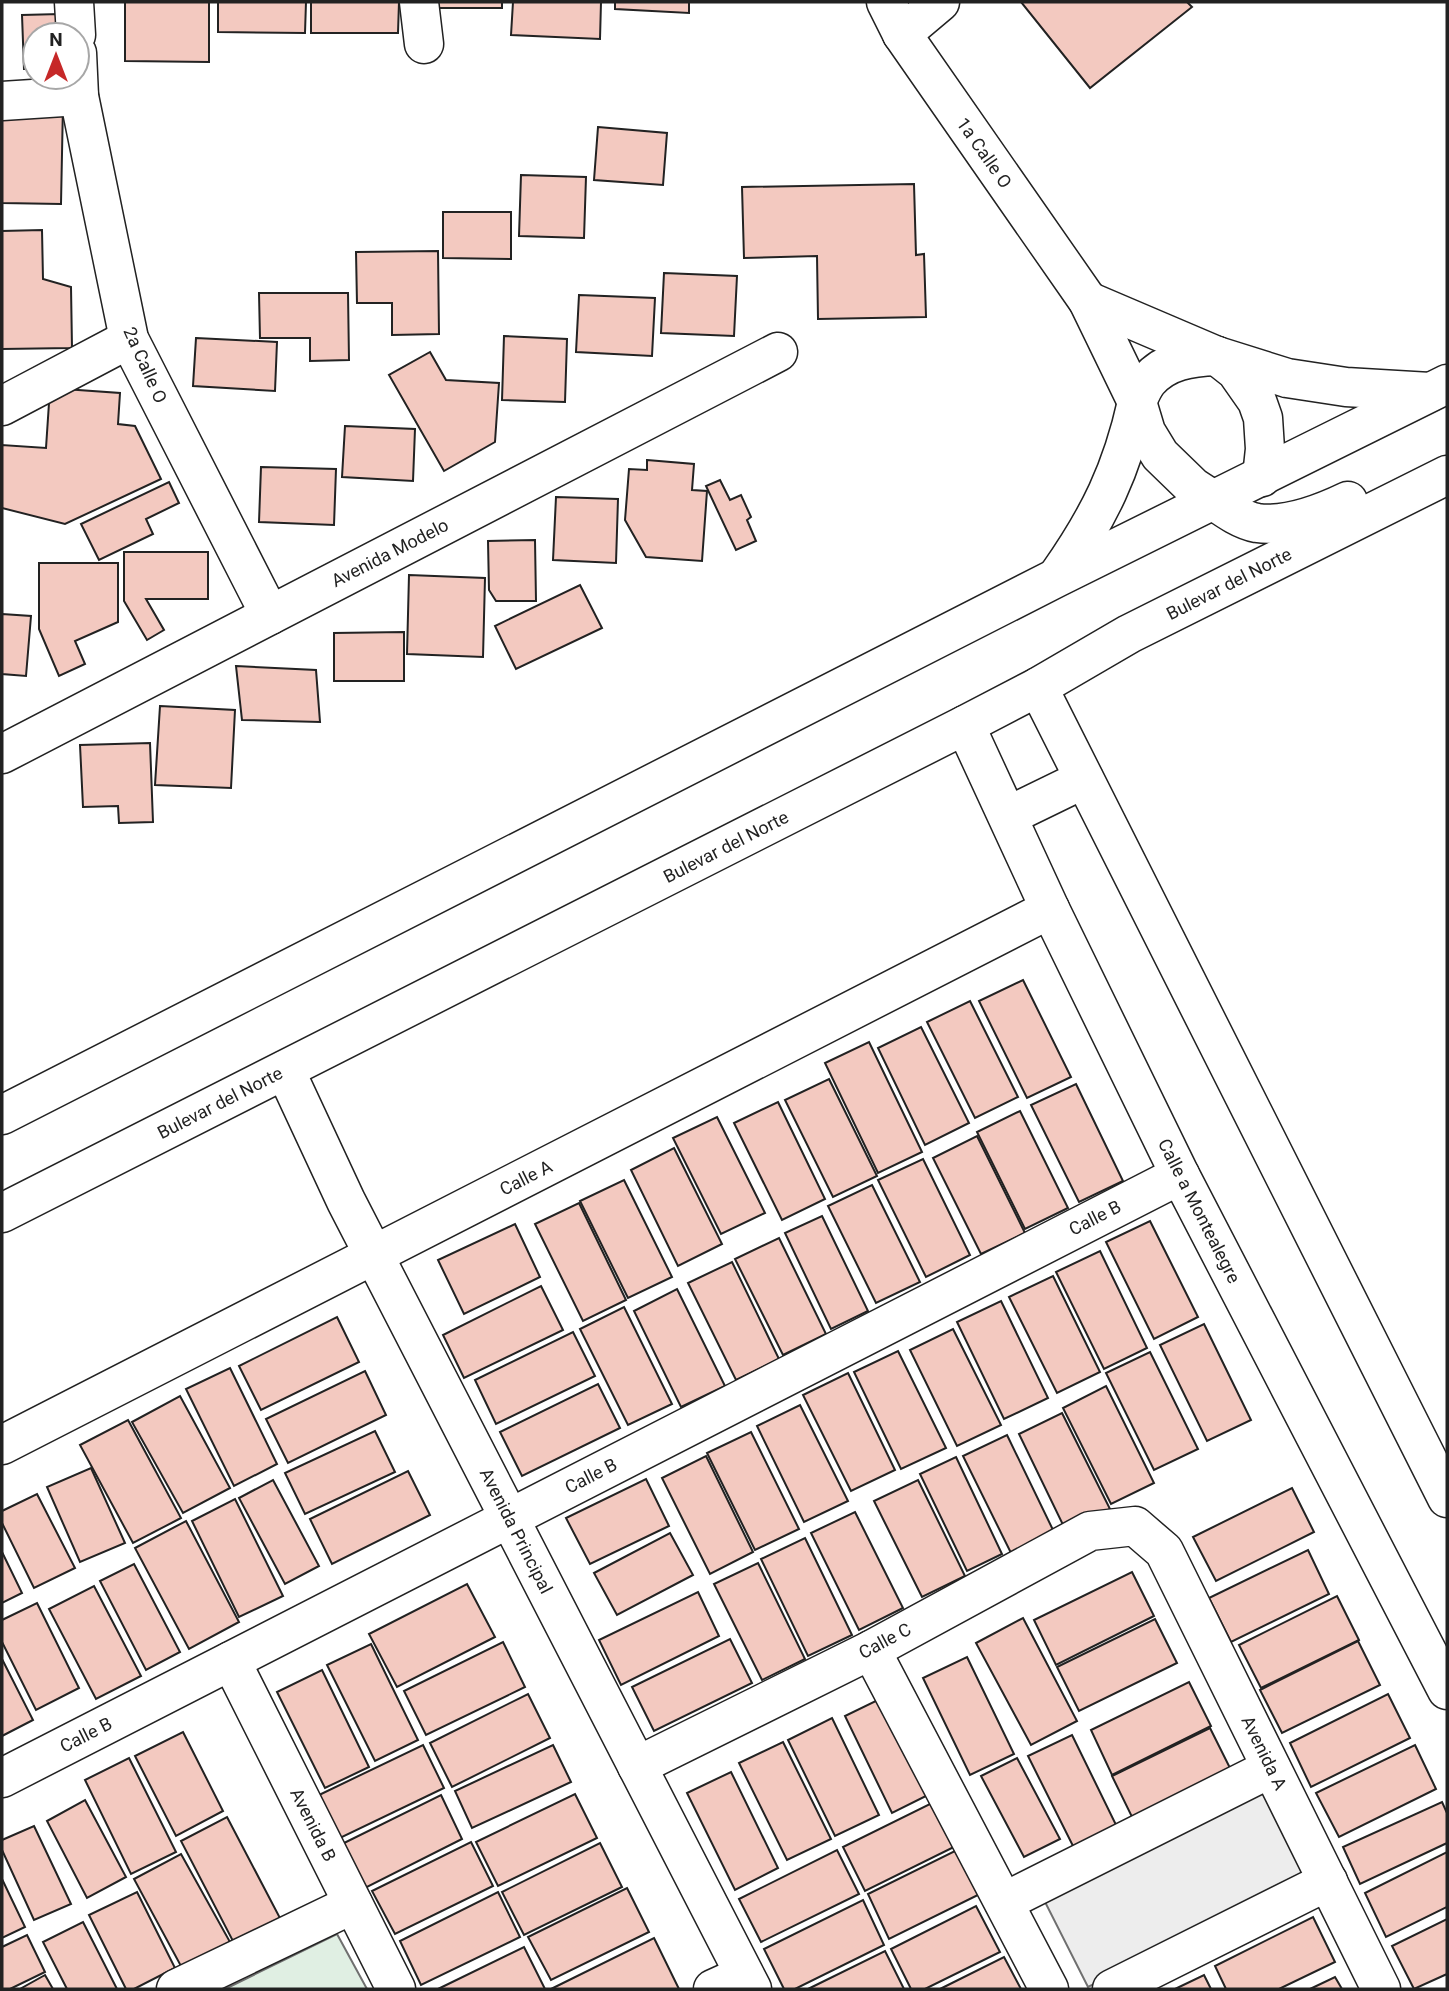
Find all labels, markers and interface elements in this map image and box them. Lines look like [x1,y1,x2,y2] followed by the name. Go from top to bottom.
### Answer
[21,21,91,91] north arrow
[49,28,63,51] text: N
[953,114,1016,192] street label: 1a Calle O
[119,324,172,406] street label: 2a Calle O
[328,514,452,591] street label: Avenida Modelo
[1163,543,1295,624] street label: Bulevar del Norte
[660,806,792,887] street label: Bulevar del Norte
[154,1062,286,1143] street label: Bulevar del Norte
[1154,1135,1245,1286] street label: Calle a Montealegre
[496,1155,556,1200] street label: Calle A
[1065,1196,1124,1240] street label: Calle B
[561,1454,620,1498] street label: Calle B
[476,1465,557,1597] street label: Avenida Principal
[855,1618,914,1663] street label: Calle C
[1237,1712,1292,1794] street label: Avenida A
[56,1713,115,1757] street label: Calle B
[286,1785,341,1865] street label: Avenida B

